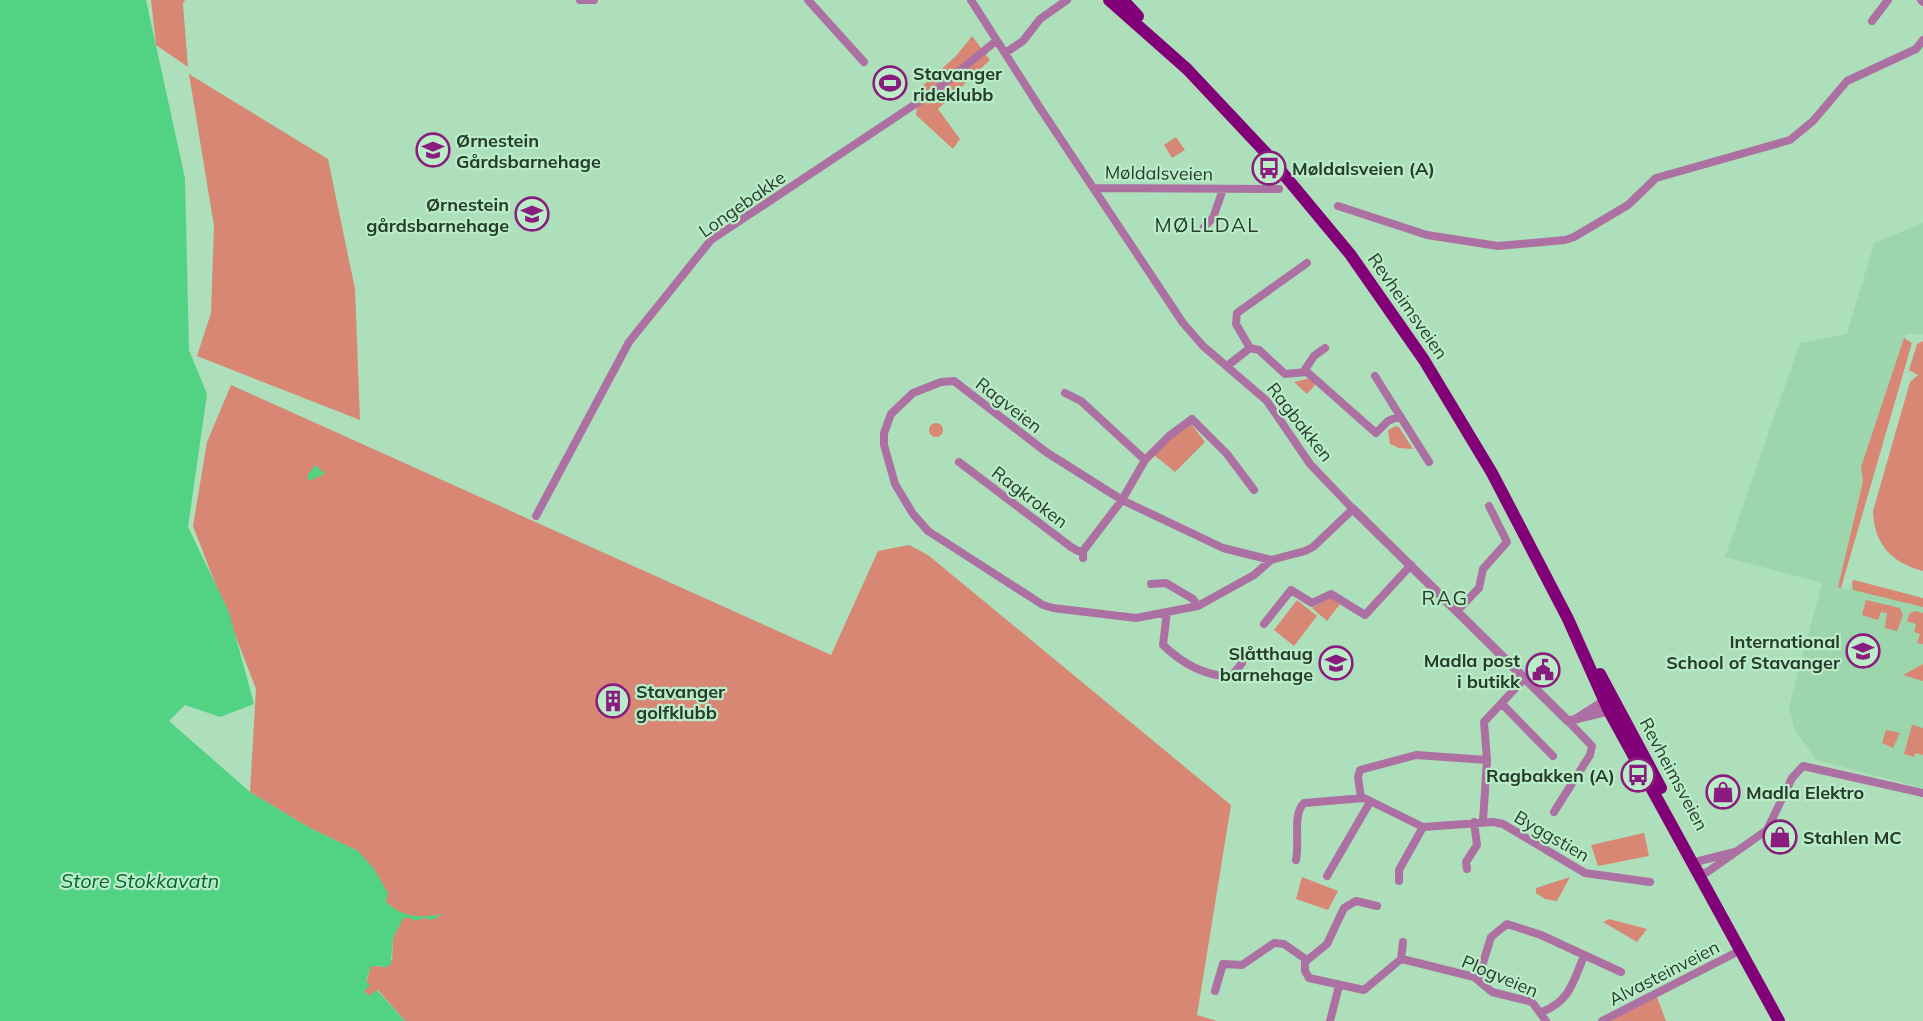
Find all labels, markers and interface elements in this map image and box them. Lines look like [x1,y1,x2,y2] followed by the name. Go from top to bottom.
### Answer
[913,62,1003,106] place label: Stavanger rideklubb
[872,65,908,101] sports icon: Stavanger rideklubb
[456,129,601,173] place label: Ørnestein Gårdsbarnehage
[415,132,451,168] school or university icon: Ørnestein Gårdsbarnehage
[1251,150,1287,186] bus stop icon: Møldalsveien (A)
[1292,157,1435,180] place label: Møldalsveien (A)
[1105,161,1213,185] street label: Møldalsveien
[694,166,790,242] street label: Longebakke
[366,193,509,237] place label: Ørnestein gårdsbarnehage
[514,196,550,232] school or university icon: Ørnestein gårdsbarnehage
[1154,212,1260,237] district label: MØLLDAL
[1363,248,1453,364] street label: Revheimsveien
[971,372,1047,438] street label: Ragveien
[1262,378,1338,466] street label: Ragbakken
[987,461,1073,533] street label: Ragkroken
[1421,585,1469,610] district label: RAG
[1666,630,1841,674] place label: International School of Stavanger
[1845,633,1881,669] school or university icon: International School of Stavanger
[1220,642,1313,686] place label: Slåtthaug barnehage
[1318,645,1354,681] school or university icon: Slåtthaug barnehage
[1424,649,1521,693] place label: Madla post i butikk
[1525,652,1561,688] public building icon: Madla post i butikk
[636,680,726,724] place label: Stavanger golfklubb
[595,683,631,719] building icon: Stavanger golfklubb
[1635,714,1713,834] street label: Revheimsveien
[1620,757,1656,793] bus stop icon: Ragbakken (A)
[1486,764,1615,787] place label: Ragbakken (A)
[1705,774,1741,810] shop icon: Madla Elektro
[1746,781,1864,804] place label: Madla Elektro
[1510,805,1594,867] street label: Byggstien
[1762,819,1798,855] shop icon: Stahlen MC
[1803,826,1902,849] place label: Stahlen MC
[61,868,219,893] water label: Store Stokkavatn
[1605,935,1723,1011] street label: Alvasteinveien
[1458,950,1542,1002] street label: Plogveien

